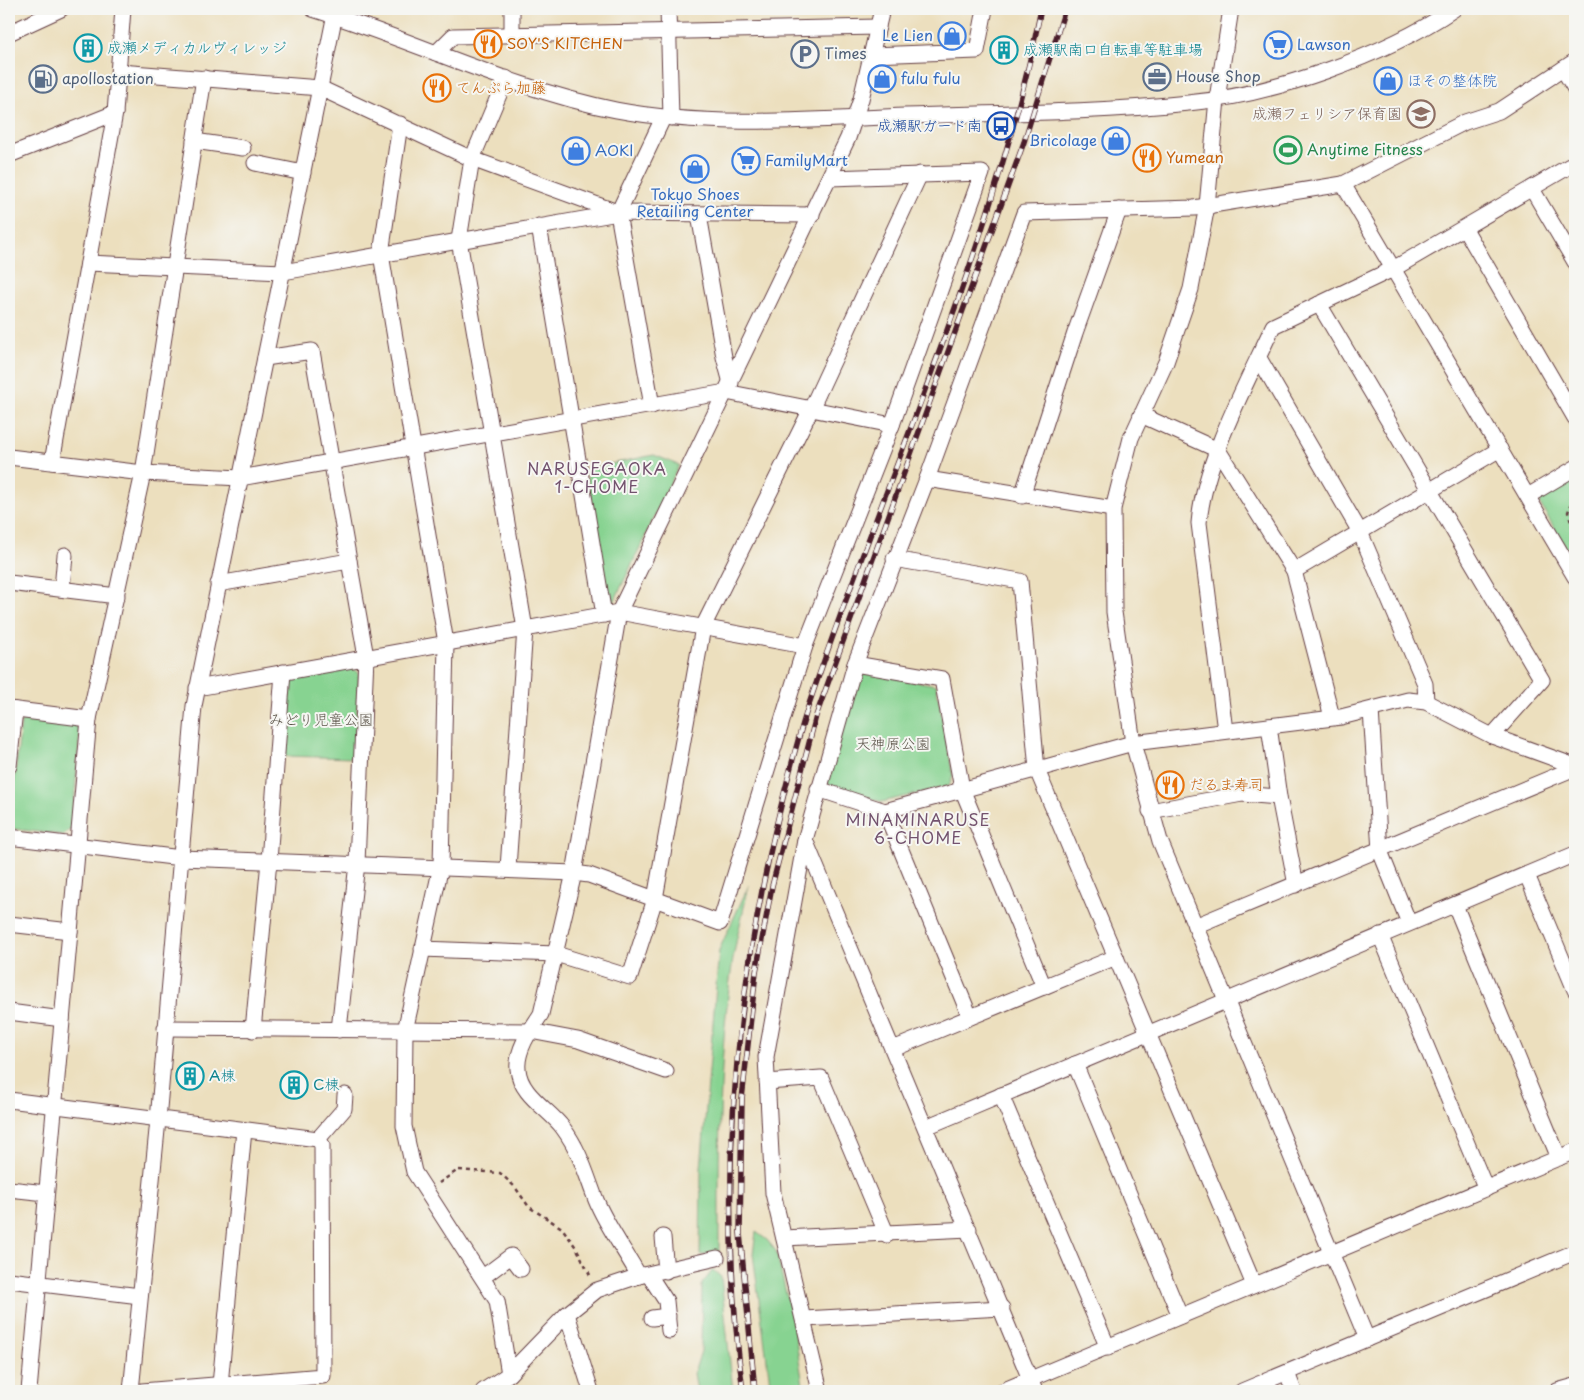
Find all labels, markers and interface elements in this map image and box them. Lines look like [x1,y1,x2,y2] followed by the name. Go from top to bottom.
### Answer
[937,21,967,51] shop icon: Le Lien
[882,23,933,46] place label: Le Lien
[473,29,503,59] restaurant icon: SOY'S KITCHEN
[1263,30,1293,60] supermarket icon: Lawson
[507,31,623,54] place label: SOY'S KITCHEN
[1297,32,1351,55] place label: Lawson
[73,33,103,63] building icon: 成瀬メディカルヴィレッジ
[107,35,286,58] place label: 成瀬メディカルヴィレッジ
[989,35,1019,65] building icon: 成瀬駅南口自転車等駐車場
[1023,37,1203,60] place label: 成瀬駅南口自転車等駐車場
[790,39,820,69] parking icon: Times
[824,41,866,64] place label: Times
[1142,62,1172,92] office icon: House Shop
[28,64,58,94] fuel station icon: apollostation
[867,64,897,94] shop icon: fulu fulu
[1176,64,1261,87] place label: House Shop
[62,66,154,89] place label: apollostation
[901,66,960,89] place label: fulu fulu
[1373,66,1403,96] shop icon: ほその整体院
[1407,68,1497,91] place label: ほその整体院
[422,73,452,103] restaurant icon: てんぷら加藤
[456,75,546,98] place label: てんぷら加藤
[1406,99,1436,129] school or university icon: 成瀬フェリシア保育園
[1252,101,1402,124] place label: 成瀬フェリシア保育園
[986,111,1016,141] bus stop icon: 成瀬駅ガード南
[877,113,982,136] place label: 成瀬駅ガード南
[1101,126,1131,156] shop icon: Bricolage
[1029,128,1097,151] place label: Bricolage
[1273,135,1303,165] sports icon: Anytime Fitness
[561,136,591,166] shop icon: AOKI
[1307,137,1423,160] place label: Anytime Fitness
[595,138,634,161] place label: AOKI
[1132,143,1162,173] restaurant icon: Yumean
[1166,145,1224,168] place label: Yumean
[731,146,761,176] supermarket icon: FamilyMart
[765,148,848,171] place label: FamilyMart
[680,154,710,184] shop icon: Tokyo Shoes Retailing Center
[637,182,753,222] place label: Tokyo Shoes Retailing Center
[527,456,667,498] district label: NARUSEGAOKA 1-CHOME
[268,707,374,730] park label: みどり児童公園
[855,731,931,754] park label: 天神原公園
[1155,770,1185,800] restaurant icon: だるま寿司
[1189,772,1264,795] place label: だるま寿司
[845,807,991,849] district label: MINAMINARUSE 6-CHOME
[175,1061,205,1091] building icon: A棟
[209,1063,236,1086] place label: A棟
[279,1070,309,1100] building icon: C棟
[313,1072,340,1095] place label: C棟

